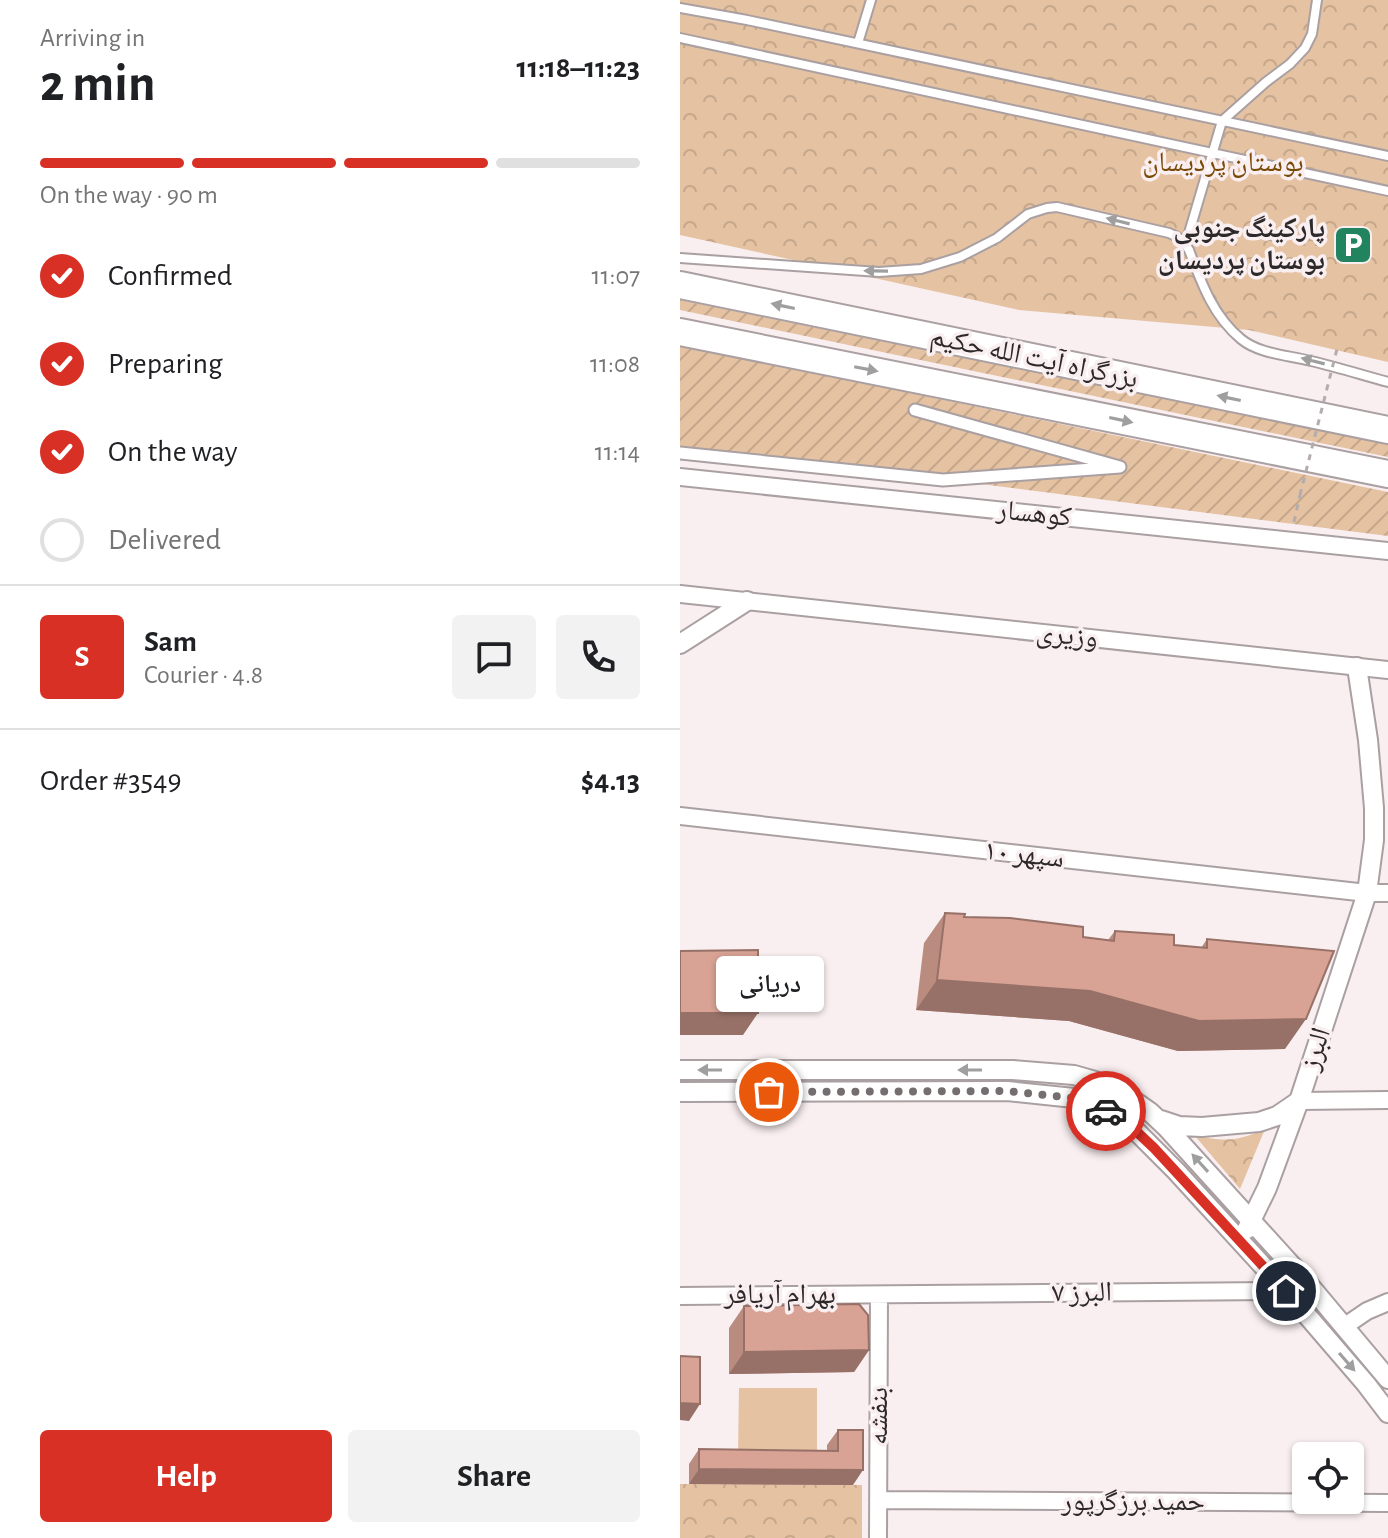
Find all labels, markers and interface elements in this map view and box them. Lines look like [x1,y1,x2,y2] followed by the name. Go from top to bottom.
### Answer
[40,25,145,51] text: Arriving in
[517,53,640,83] text: 11:18–11:23
[40,58,155,110] text: 2 min
[1142,149,1304,178] park label: بوستان پردیسان
[40,182,218,208] text: On the way · 90 m
[1106,214,1131,226] one-way arrow
[1158,215,1325,276] place label: پارکینگ جنوبی بوستان پردیسان
[1332,224,1374,266] parking icon: پارکینگ جنوبی بوستان پردیسان
[40,254,84,298] icon: check
[108,261,232,291] text: Confirmed
[592,263,640,289] text: 11:07
[863,265,888,277] one-way arrow
[770,299,795,312] one-way arrow
[927,321,1141,397] street label: بزرگراه آیت الله حکیم
[40,342,84,386] icon: check
[108,349,223,379] text: Preparing
[590,351,640,377] text: 11:08
[1300,355,1325,367] one-way arrow
[854,363,879,375] one-way arrow
[1216,391,1241,404] one-way arrow
[1109,414,1134,427] one-way arrow
[40,430,84,474] icon: check
[108,437,237,467] text: On the way
[595,439,640,465] text: 11:14
[994,496,1073,532] street label: کوهسار
[108,525,221,555] text: Delivered
[452,615,536,699] button: chat
[556,615,640,699] button: phone
[1035,619,1099,654] street label: وزیری
[144,627,197,657] text: Sam
[75,642,89,672] text: S
[144,662,263,688] text: Courier · 4.8
[40,766,182,796] text: Order #3549
[581,766,640,796] text: $4.13
[982,837,1065,874] street label: سپهر ۱۰
[715,956,823,1012] callout: دریانی
[739,971,801,997] text: دریانی
[1296,1024,1336,1075] street label: البرز
[735,1058,803,1126] pin
[697,1064,722,1076] one-way arrow
[957,1064,982,1076] one-way arrow
[747,1070,791,1114] icon: bag
[1066,1071,1146,1151] courier
[1084,1089,1128,1133] icon: car
[1191,1153,1209,1172] one-way arrow
[1252,1257,1320,1325] pin
[1264,1269,1308,1313] icon: home
[1052,1278,1112,1308] street label: البرز ۷
[723,1279,836,1312] street label: بهرام آریافر
[1338,1352,1355,1372] one-way arrow
[865,1387,893,1445] street label: بنفشه
[40,1430,332,1522] button: Help
[348,1430,640,1522] button: Share
[1292,1442,1364,1514] map controls
[1292,1442,1364,1514] button: locate
[1060,1488,1205,1517] street label: حمید برزگرپور

